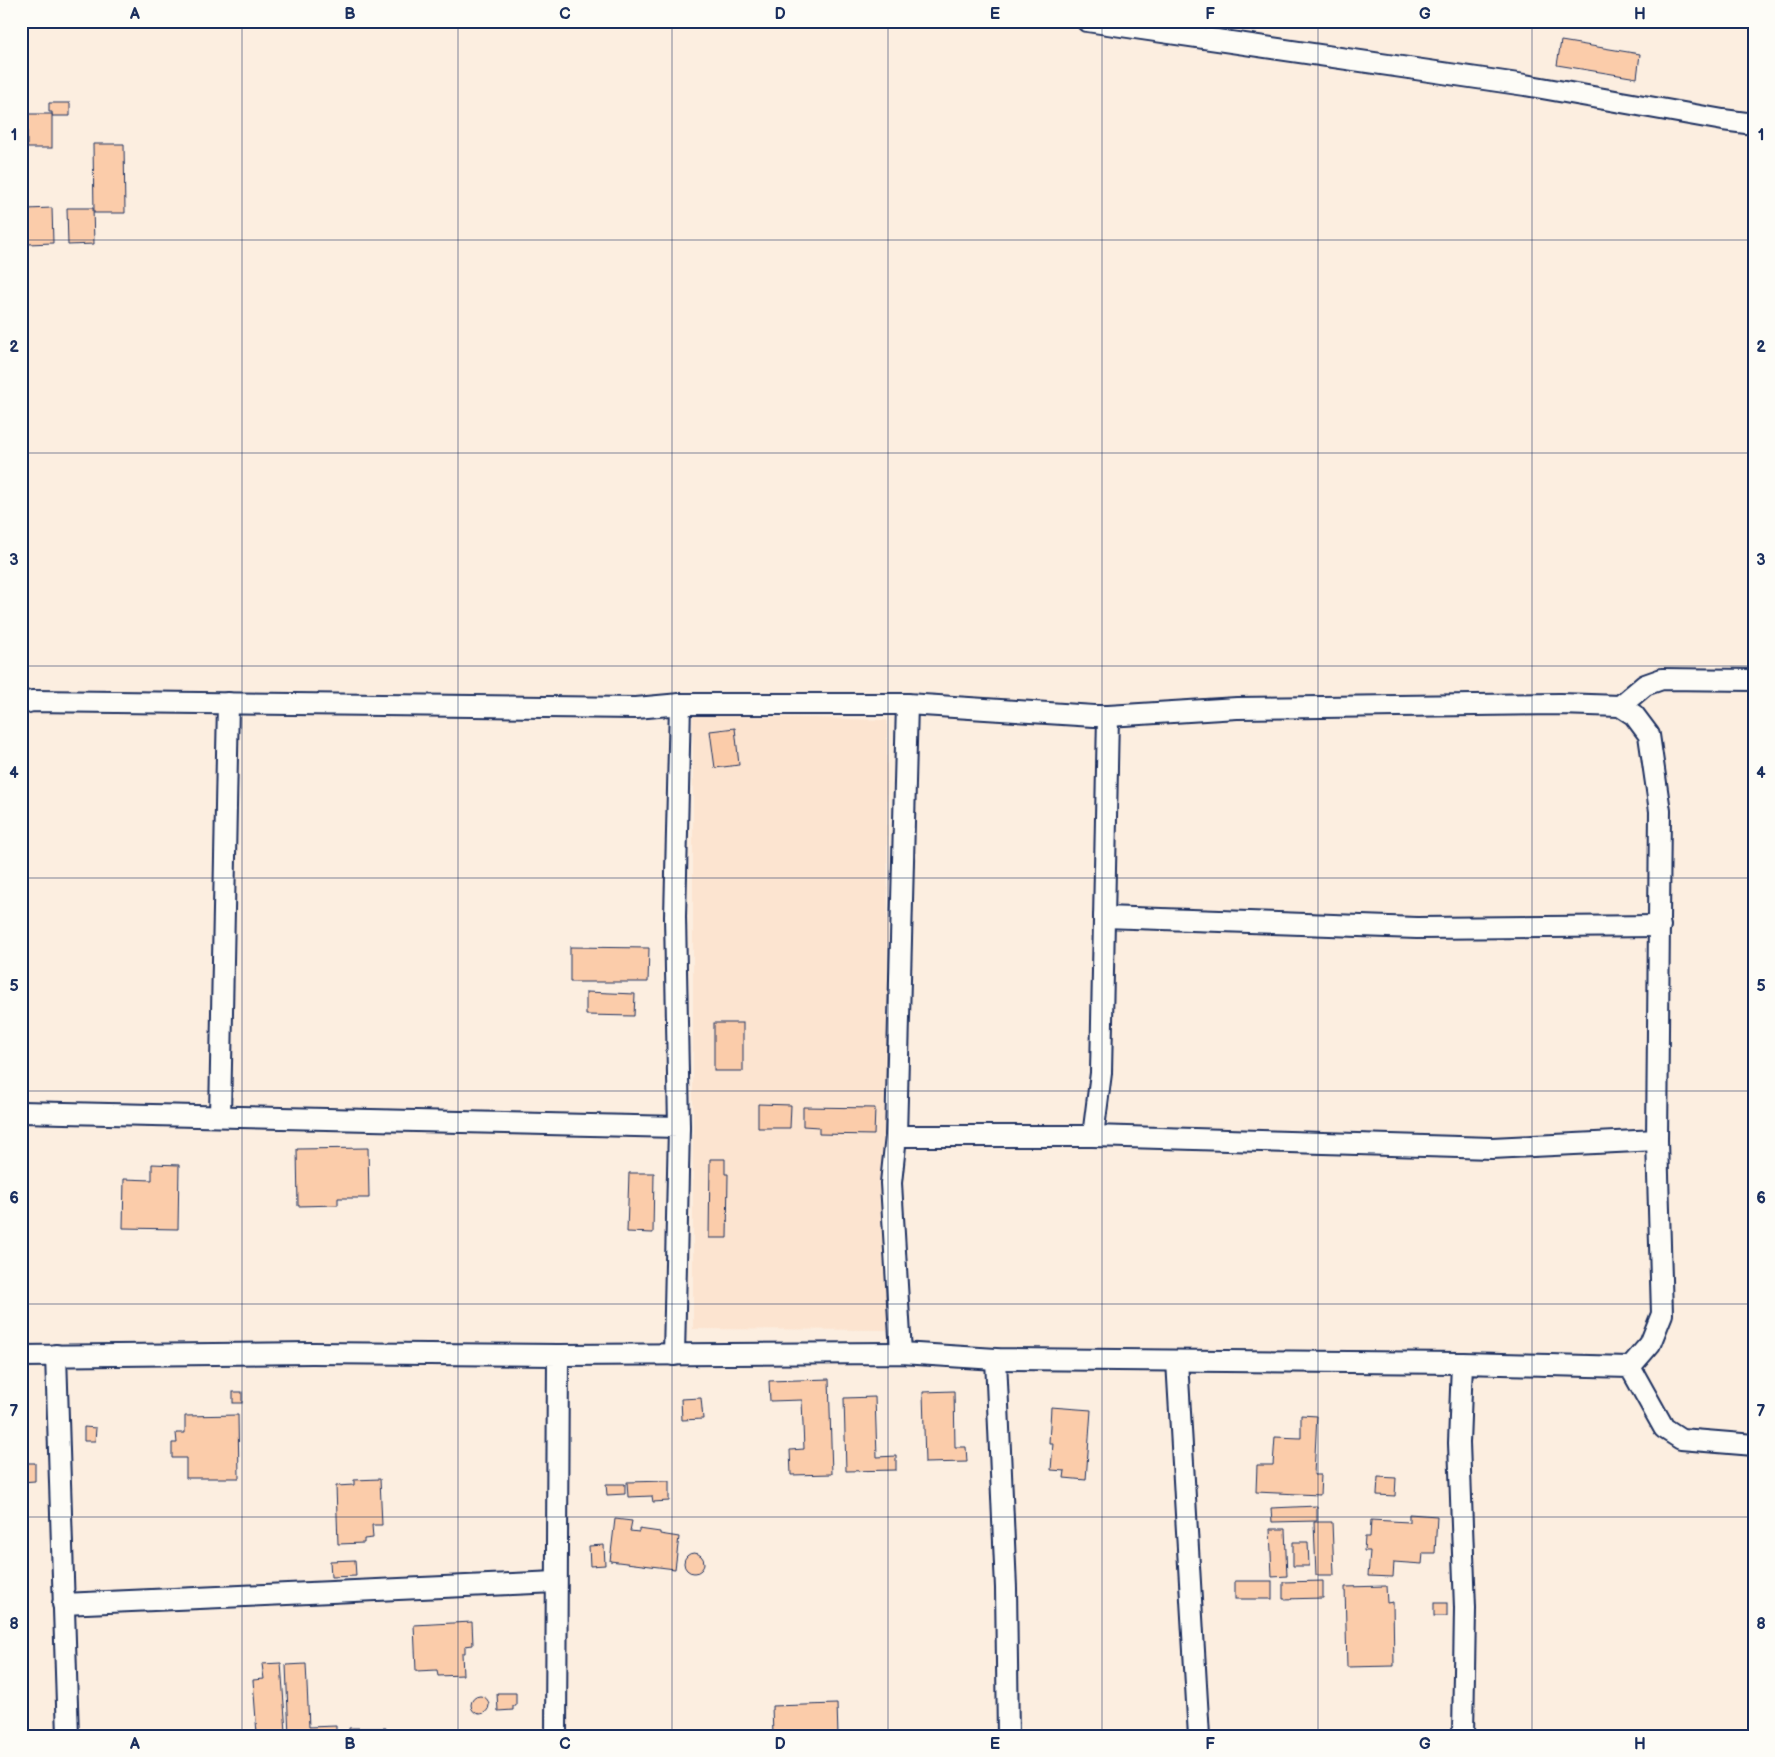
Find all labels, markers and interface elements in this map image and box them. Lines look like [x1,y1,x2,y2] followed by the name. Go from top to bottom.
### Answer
[129,5,140,24] text: A
[344,5,356,24] text: B
[559,5,571,24] text: C
[774,5,786,24] text: D
[990,5,1000,24] text: E
[1205,5,1215,24] text: F
[1419,5,1431,24] text: G
[1634,5,1646,24] text: H
[11,126,17,145] text: 1
[1758,126,1764,145] text: 1
[9,338,19,357] text: 2
[1756,338,1766,357] text: 2
[9,551,19,570] text: 3
[1756,551,1766,570] text: 3
[9,764,19,783] text: 4
[1756,764,1766,783] text: 4
[9,977,19,996] text: 5
[1756,977,1766,996] text: 5
[9,1189,19,1208] text: 6
[1756,1189,1766,1208] text: 6
[10,1402,19,1421] text: 7
[1757,1402,1766,1421] text: 7
[9,1615,19,1634] text: 8
[1756,1615,1766,1634] text: 8
[129,1735,140,1754] text: A
[344,1735,356,1754] text: B
[559,1735,571,1754] text: C
[774,1735,786,1754] text: D
[990,1735,1000,1754] text: E
[1205,1735,1215,1754] text: F
[1419,1735,1431,1754] text: G
[1634,1735,1646,1754] text: H

